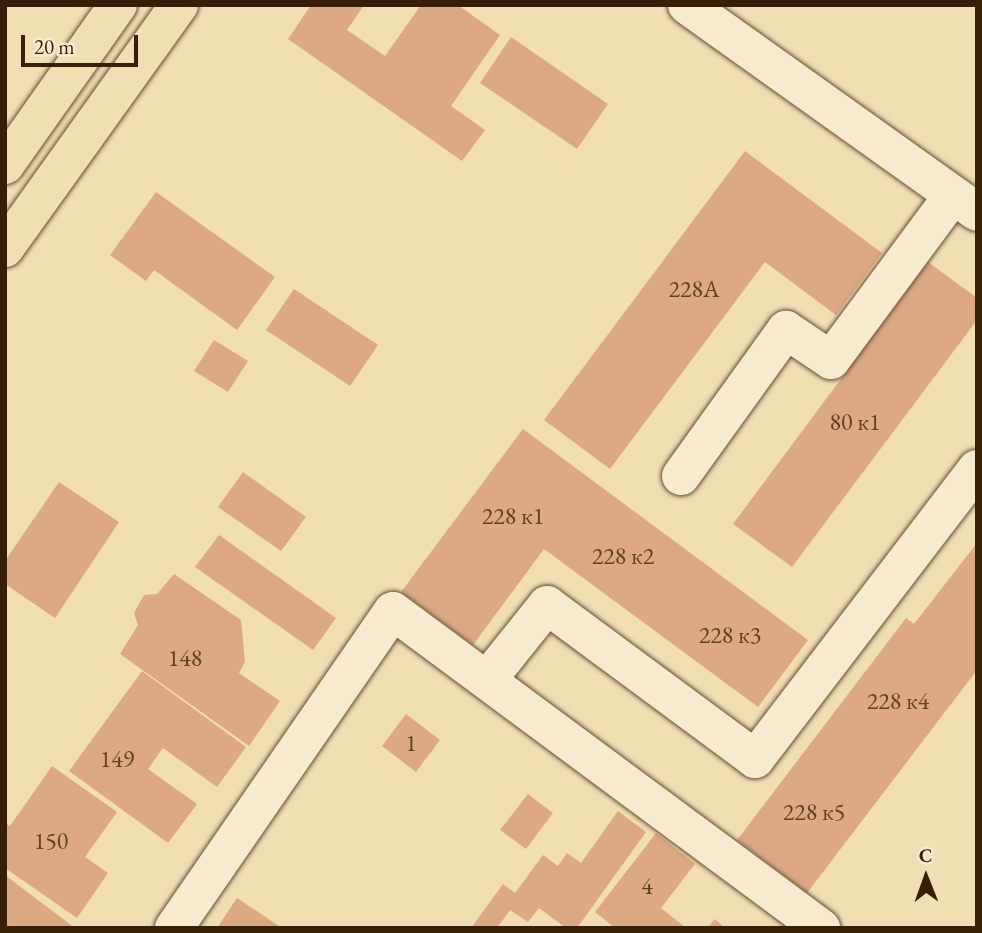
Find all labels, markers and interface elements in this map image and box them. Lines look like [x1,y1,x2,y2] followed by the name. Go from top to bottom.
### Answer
[24,21,142,65] scale bar
[34,33,75,60] text: 20 m
[668,275,720,303] house number: 228А
[830,408,880,436] house number: 80 к1
[482,502,544,530] house number: 228 к1
[592,542,654,570] house number: 228 к2
[699,621,761,649] house number: 228 к3
[168,644,202,672] house number: 148
[867,687,929,715] house number: 228 к4
[405,729,417,757] house number: 1
[100,745,134,773] house number: 149
[783,798,845,826] house number: 228 к5
[34,827,68,855] house number: 150
[891,842,961,912] north arrow
[919,843,933,868] text: С
[641,872,653,900] house number: 4

